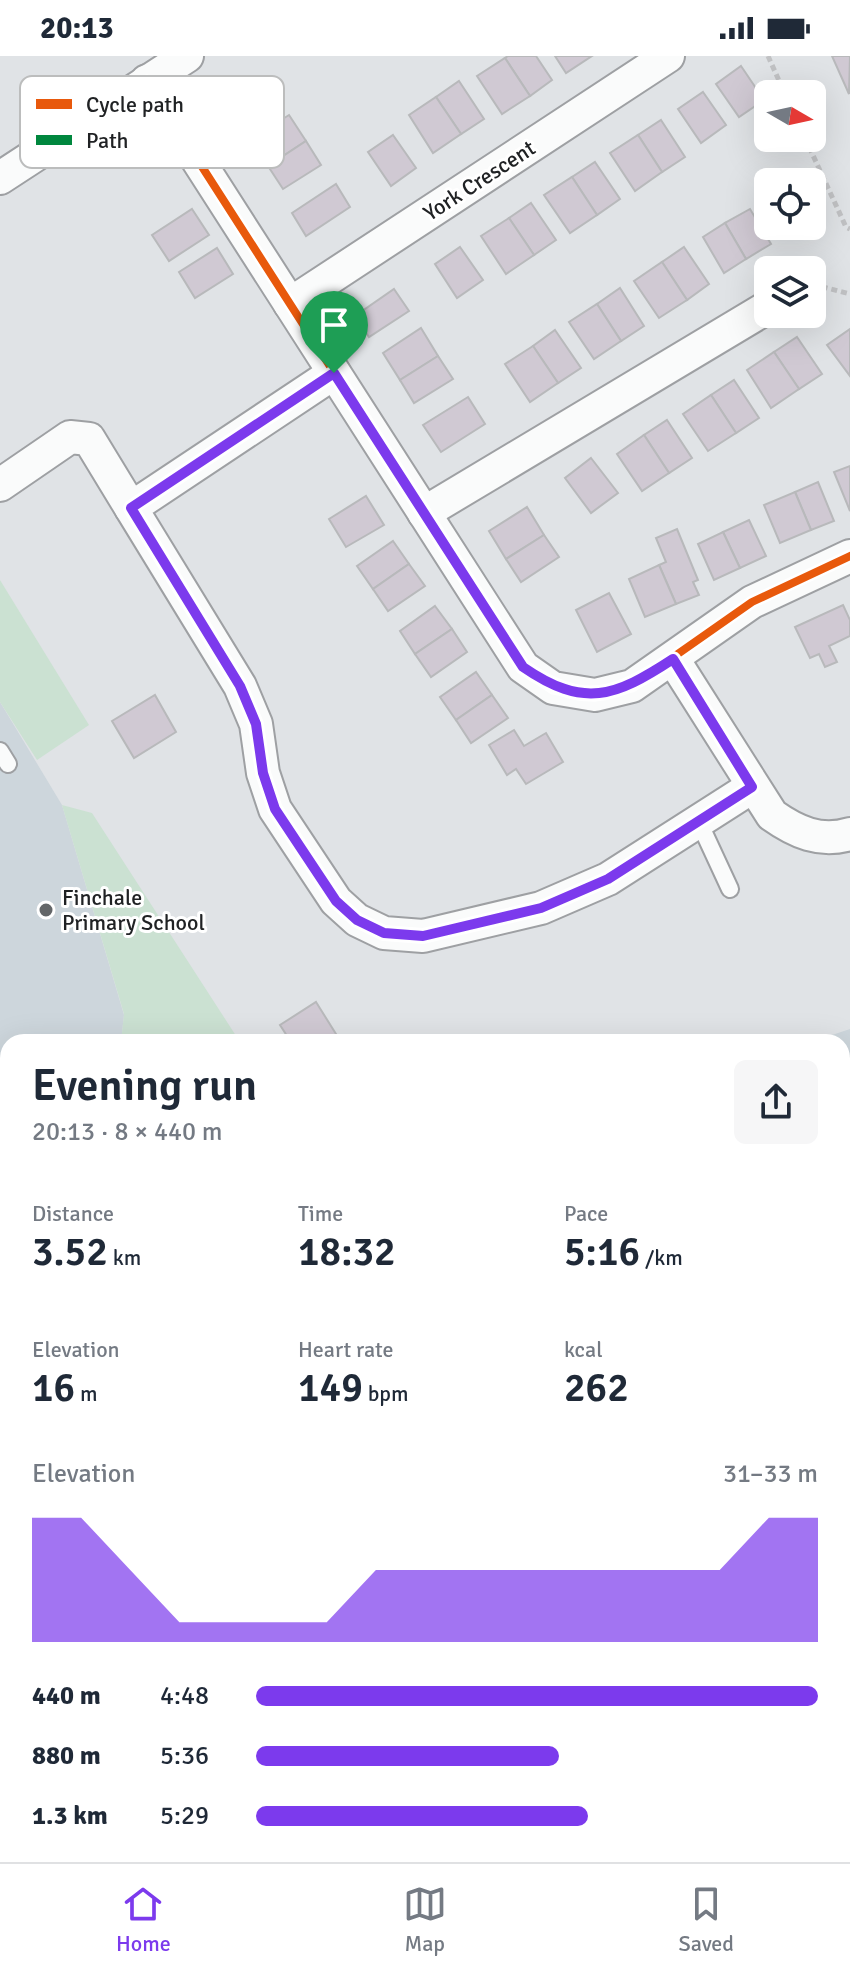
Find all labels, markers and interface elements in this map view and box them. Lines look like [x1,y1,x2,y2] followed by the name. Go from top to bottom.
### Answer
[40,10,114,47] text: 20:13
[20,76,284,168] legend
[754,80,826,152] north arrow
[754,80,826,328] map controls
[86,91,184,118] text: Cycle path
[86,127,129,154] text: Path
[418,134,540,227] street label: York Crescent
[754,168,826,240] button: locate
[754,256,826,328] button: layers
[300,291,368,373] pin
[312,303,356,347] icon: arrive
[62,884,205,936] place label: Finchale Primary School
[37,901,55,919] marker: Finchale Primary School
[32,1059,257,1113] text: Evening run
[734,1060,818,1144] button: share
[32,1116,223,1148] text: 20:13 · 8 × 440 m
[32,1200,114,1227] text: Distance
[298,1200,343,1227] text: Time
[564,1200,608,1227] text: Pace
[32,1227,108,1277] text: 3.52
[298,1227,396,1277] text: 18:32
[564,1227,640,1277] text: 5:16
[108,1244,141,1271] text: km
[640,1244,683,1271] text: /km
[32,1336,120,1363] text: Elevation
[298,1336,393,1363] text: Heart rate
[564,1336,603,1363] text: kcal
[32,1363,75,1413] text: 16
[298,1363,363,1413] text: 149
[564,1363,629,1413] text: 262
[75,1380,98,1407] text: m
[363,1380,408,1407] text: bpm
[32,1458,136,1490] text: Elevation
[723,1458,818,1490] text: 31–33 m
[32,1680,101,1712] text: 440 m
[160,1680,209,1712] text: 4:48
[32,1740,101,1772] text: 880 m
[160,1740,209,1772] text: 5:36
[32,1800,108,1832] text: 1.3 km
[160,1800,209,1832] text: 5:29
[116,1882,171,1957] tab: Home
[403,1882,447,1957] tab: Map
[679,1882,734,1957] tab: Saved

